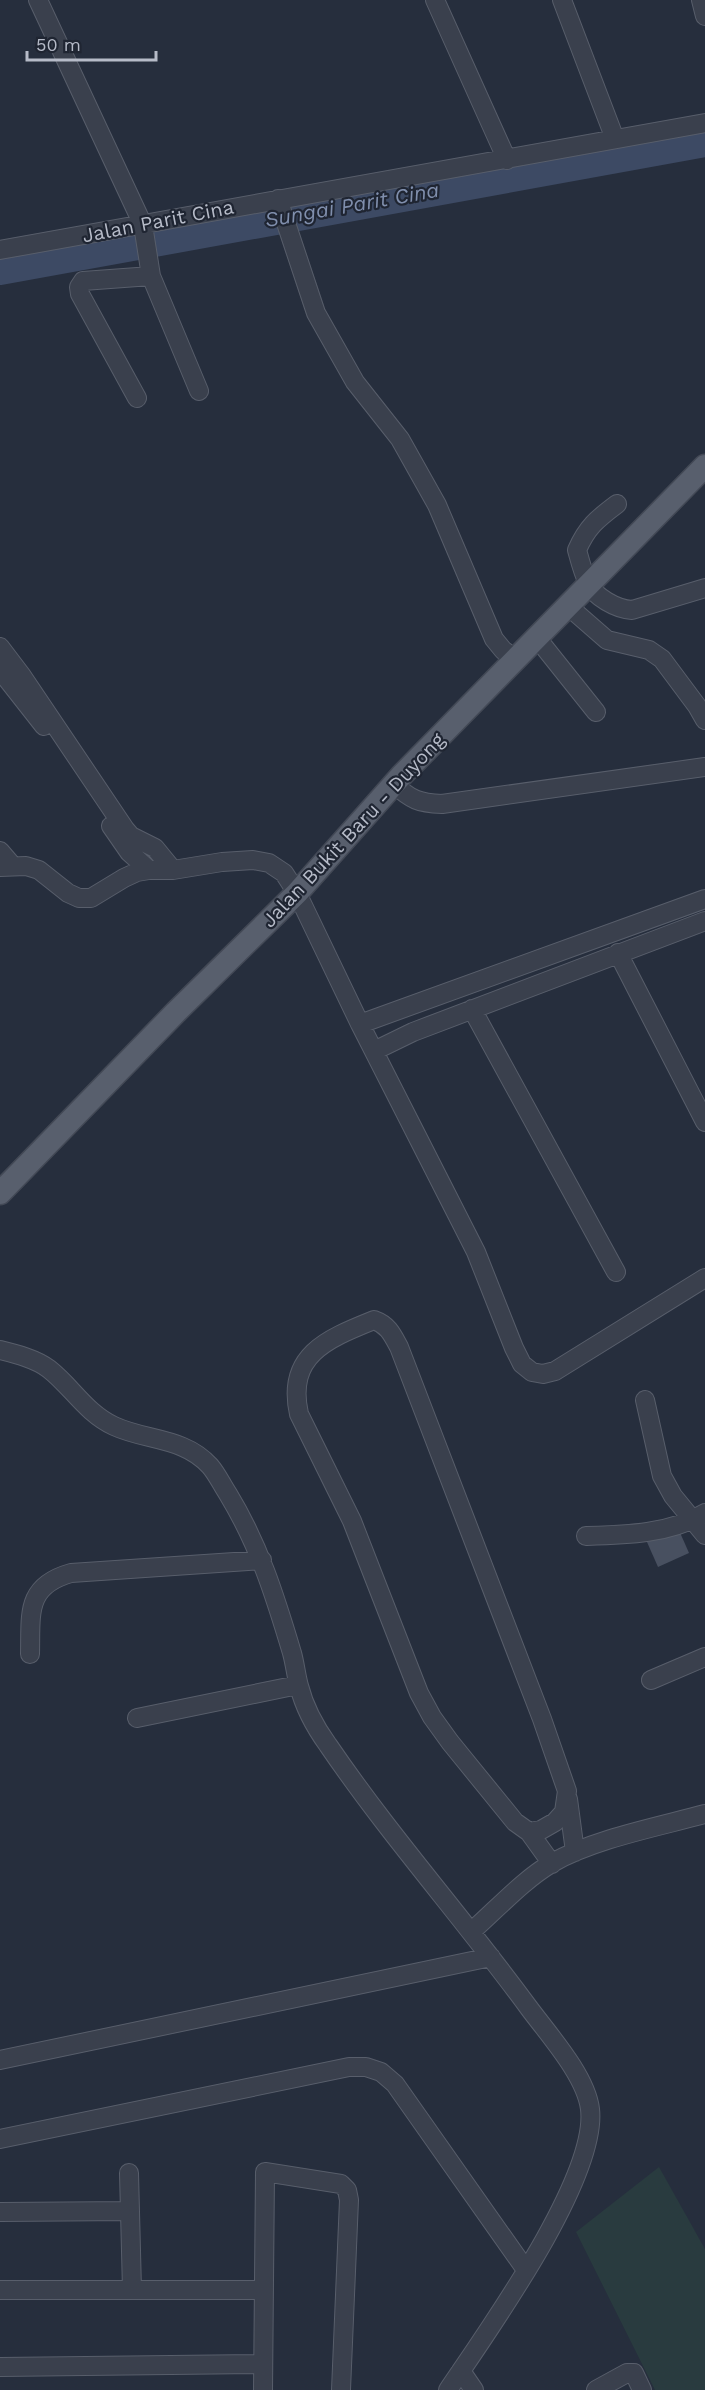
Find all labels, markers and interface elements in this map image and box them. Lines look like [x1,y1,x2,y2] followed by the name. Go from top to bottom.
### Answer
[27,24,156,62] scale bar
[36,34,81,55] text: 50 m
[263,177,441,232] water label: Sungai Parit Cina
[80,195,236,247] street label: Jalan Parit Cina
[257,728,450,932] street label: Jalan Bukit Baru - Duyong

